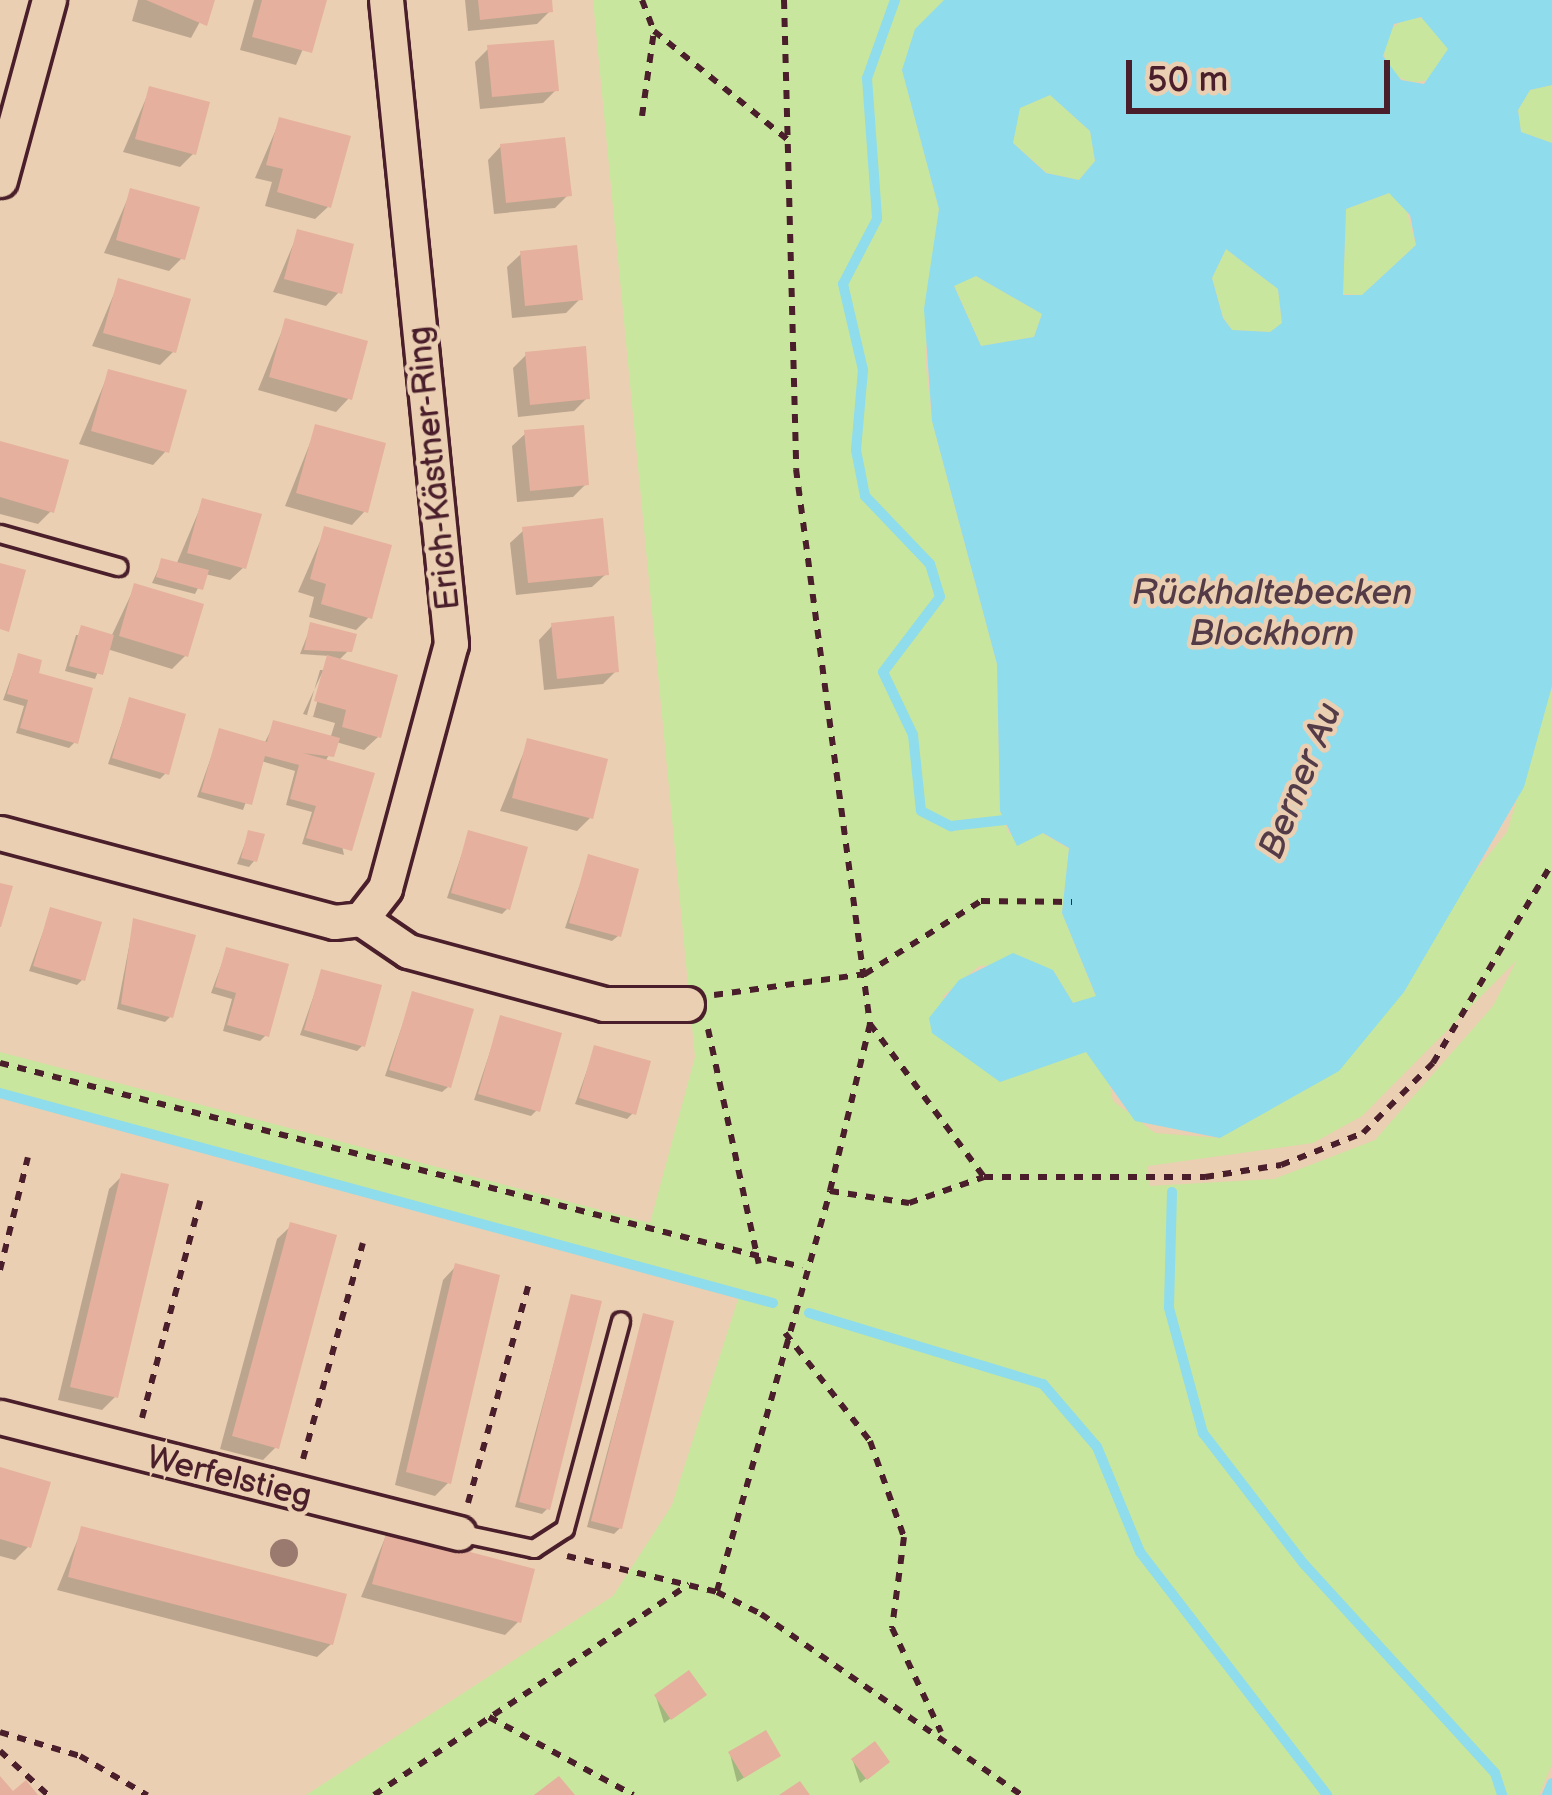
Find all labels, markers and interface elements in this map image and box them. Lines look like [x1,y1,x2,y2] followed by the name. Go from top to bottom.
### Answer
[1132,36,1396,110] scale bar
[1147,59,1228,102] text: 50 m
[400,324,470,612] street label: Erich-Kästner-Ring
[1132,571,1412,656] water label: Rückhaltebecken Blockhorn
[1250,697,1352,865] water label: Berner Au
[143,1438,315,1518] street label: Werfelstieg

